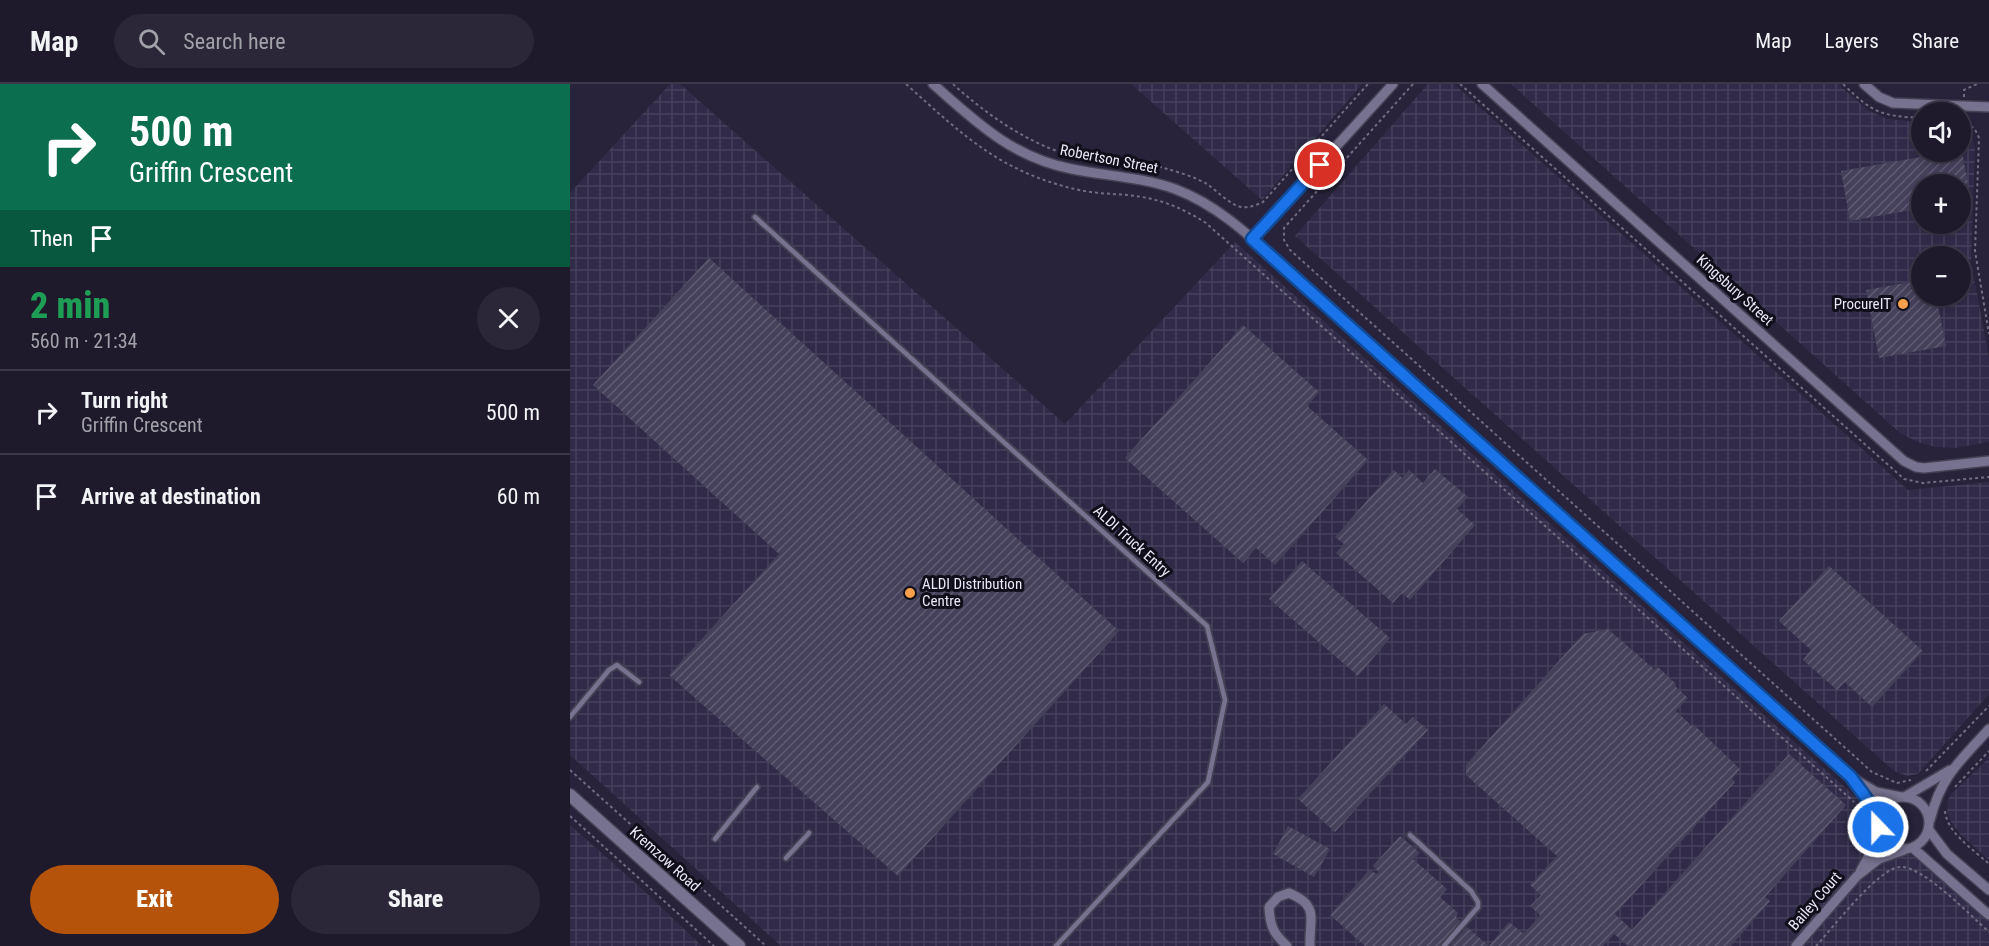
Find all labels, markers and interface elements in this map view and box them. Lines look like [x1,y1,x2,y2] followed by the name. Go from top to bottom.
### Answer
[114,14,534,68] search box
[30,25,78,58] text: Map
[135,25,168,58] icon: search
[183,29,286,54] text: Search here
[1755,29,1792,53] text: Map
[1825,29,1879,53] text: Layers
[1912,29,1959,53] text: Share
[1911,102,1971,306] map controls
[1911,102,1971,162] button: sound
[129,107,234,156] text: 500 m
[30,108,108,186] icon: right
[1294,139,1345,190] pin
[1058,141,1160,177] street label: Robertson Street
[1303,148,1336,181] icon: arrive
[129,157,293,189] text: Griffin Crescent
[1911,174,1971,234] button: +
[85,222,118,255] icon: arrive
[30,226,73,251] text: Then
[1911,246,1971,306] button: −
[1693,251,1777,329] street label: Kingsbury Street
[30,285,110,327] text: 2 min
[477,287,540,350] button: close
[1834,295,1891,313] place label: ProcureIT
[1896,297,1910,311] marker: ProcureIT
[30,329,137,353] text: 560 m · 21:34
[81,388,168,413] text: Turn right
[30,396,63,429] icon: right
[486,400,540,425] text: 500 m
[81,413,203,437] text: Griffin Crescent
[30,480,63,513] icon: arrive
[81,484,261,509] text: Arrive at destination
[497,484,540,509] text: 60 m
[1090,502,1174,580] street label: ALDI Truck Entry
[922,575,1022,610] place label: ALDI Distribution Centre
[903,586,917,600] marker: ALDI Distribution Centre
[1846,795,1910,859] position arrow
[626,823,704,895] street label: Kremzow Road
[30,865,279,934] button: Exit
[291,865,540,934] button: Share
[1785,868,1845,934] street label: Bailey Court

